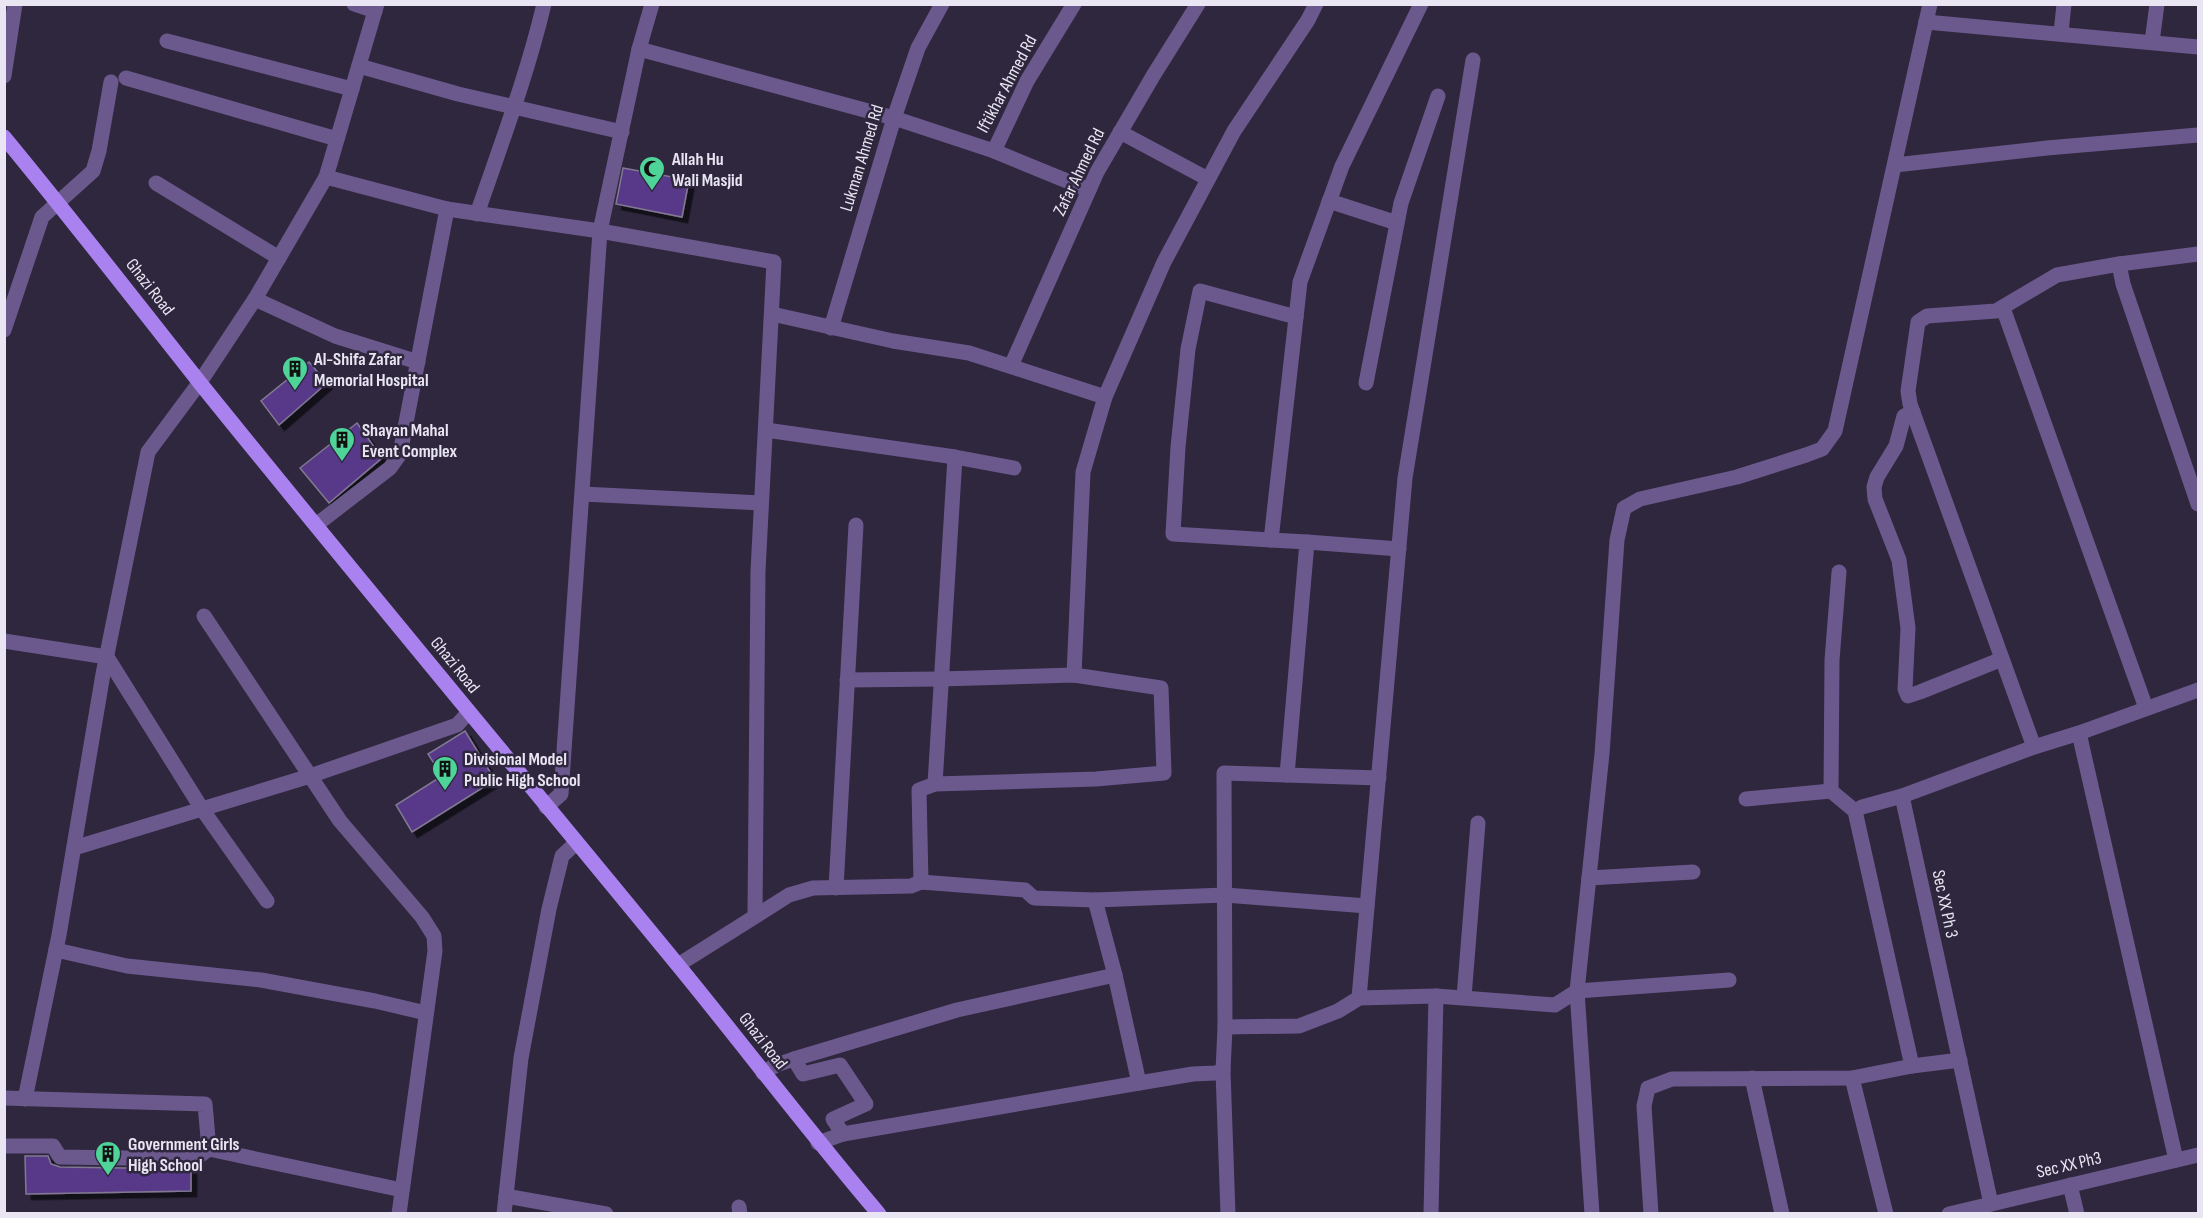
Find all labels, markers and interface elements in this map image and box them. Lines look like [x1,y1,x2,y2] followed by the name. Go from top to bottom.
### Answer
[972,32,1042,136] street label: Iftikhar Ahmed Rd
[836,102,888,214] street label: Lukman Ahmed Rd
[1049,125,1109,219] street label: Zafar Ahmed Rd
[671,149,743,191] place label: Allah Hu Wali Masjid
[637,154,667,192] mosque icon: Allah Hu Wali Masjid
[121,254,179,320] street label: Ghazi Road
[313,349,429,391] place label: Al-Shifa Zafar Memorial Hospital
[280,354,310,392] building icon: Al-Shifa Zafar Memorial Hospital
[362,420,458,462] place label: Shayan Mahal Event Complex
[327,425,357,463] building icon: Shayan Mahal Event Complex
[426,633,484,697] street label: Ghazi Road
[464,749,580,791] place label: Divisional Model Public High School
[430,754,460,792] building icon: Divisional Model Public High School
[1928,868,1962,940] street label: Sec XX Ph 3
[734,1008,792,1074] street label: Ghazi Road
[128,1134,240,1176] place label: Government Girls High School
[93,1139,123,1177] building icon: Government Girls High School
[2034,1147,2104,1183] street label: Sec XX Ph3

